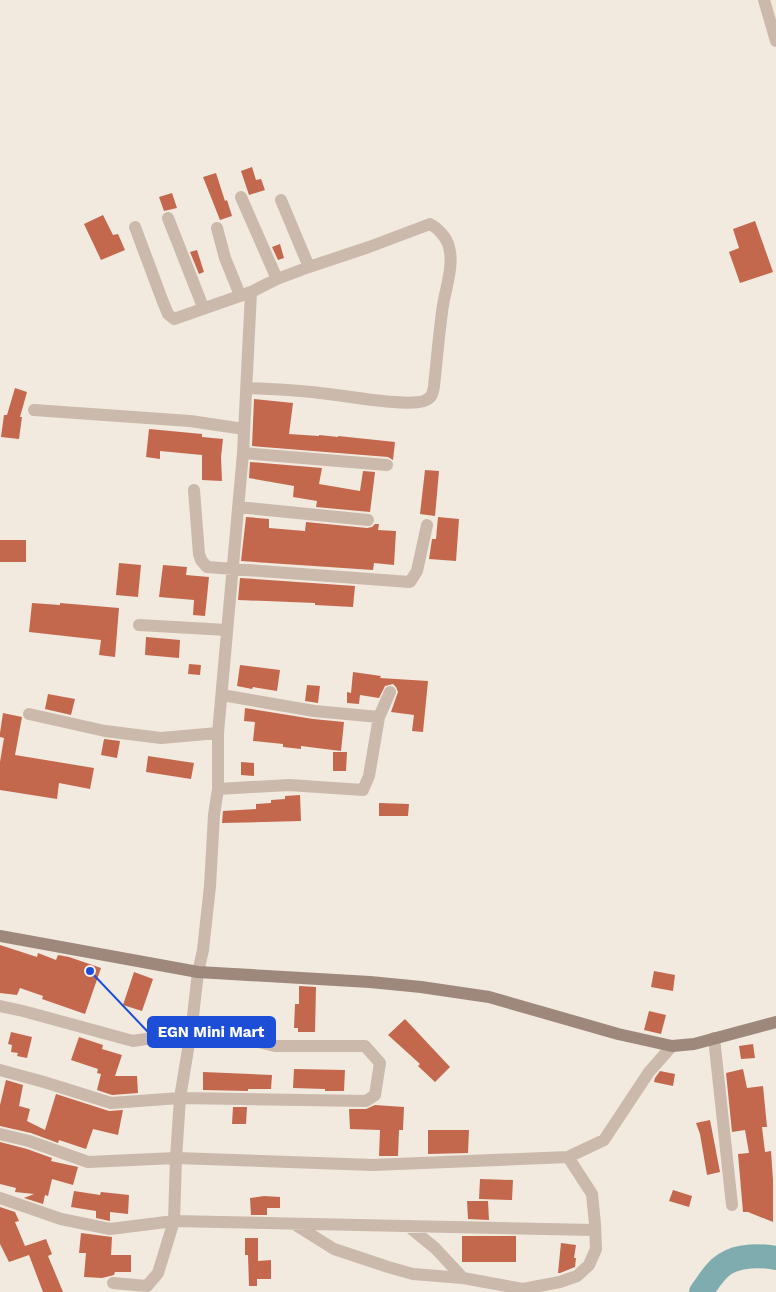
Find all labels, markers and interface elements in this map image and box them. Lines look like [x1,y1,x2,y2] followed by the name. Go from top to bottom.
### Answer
[148,1017,275,1047] callout: EGN Mini Mart
[158,1023,265,1041] text: EGN Mini Mart

